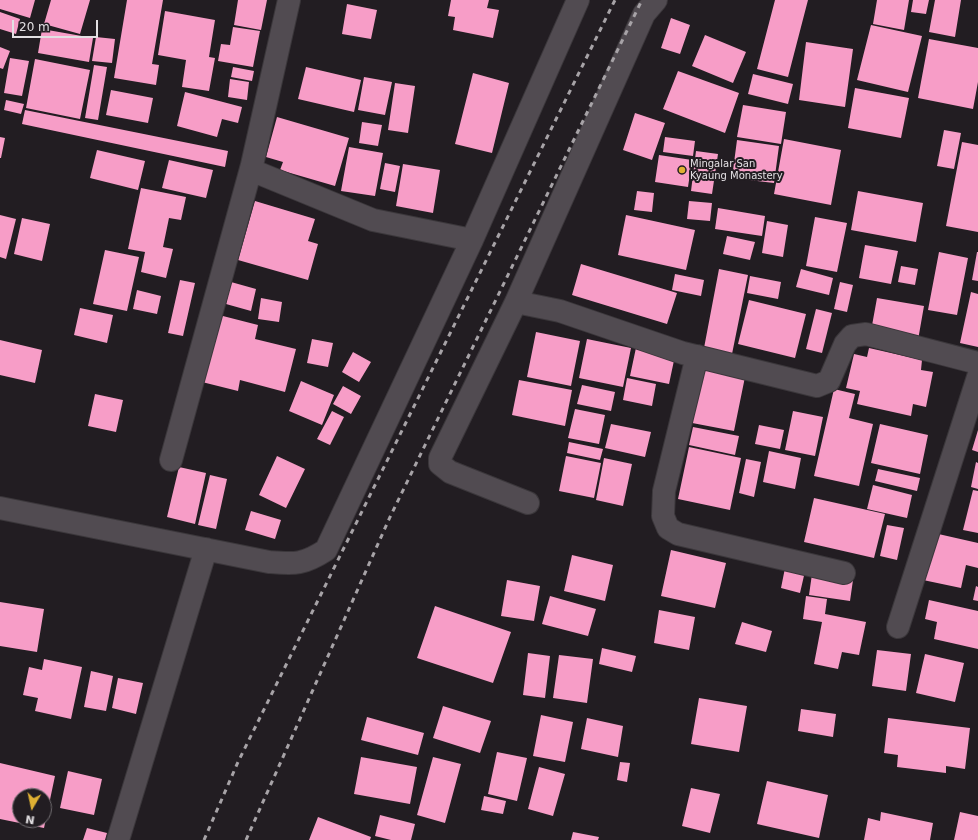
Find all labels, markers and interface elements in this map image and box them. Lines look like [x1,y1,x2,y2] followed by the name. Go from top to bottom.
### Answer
[14,12,100,38] scale bar
[19,20,50,34] text: 20 m
[690,158,783,182] place label: Mingalar San Kyaung Monastery
[677,165,687,175] marker: Mingalar San Kyaung Monastery
[12,788,52,828] north arrow
[25,812,36,826] text: N

